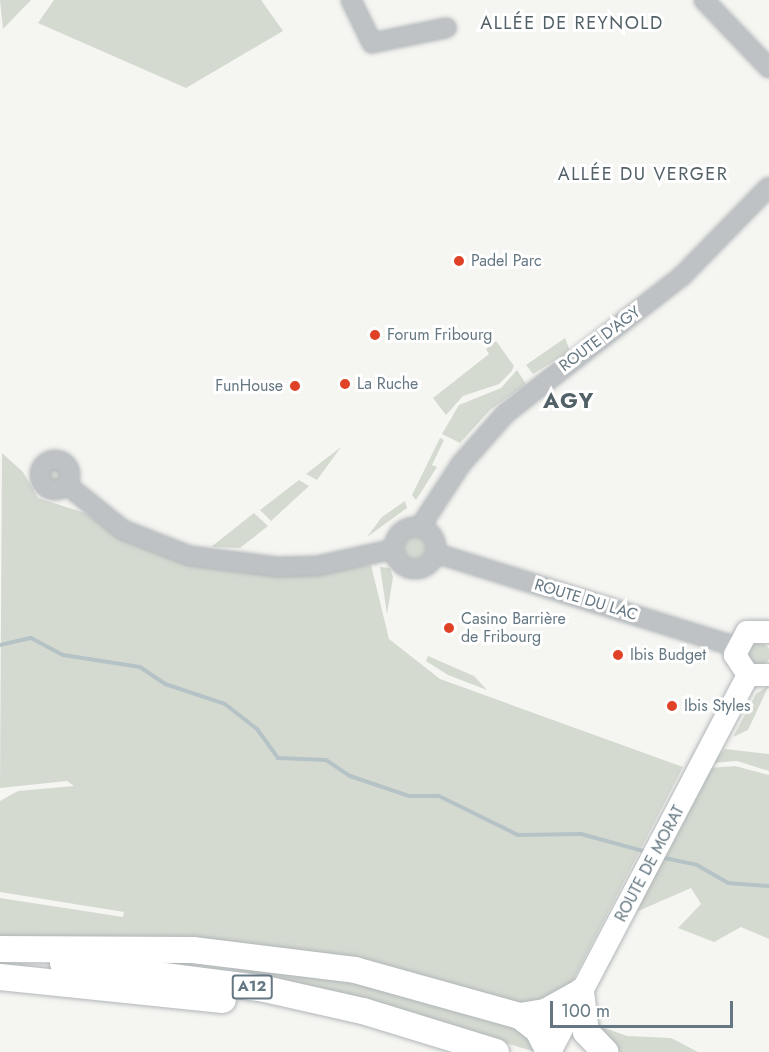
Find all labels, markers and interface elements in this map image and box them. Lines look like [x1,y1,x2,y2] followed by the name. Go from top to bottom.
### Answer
[480,12,664,34] district label: ALLÉE DE REYNOLD
[558,163,728,185] district label: ALLÉE DU VERGER
[471,251,542,271] place label: Padel Parc
[452,254,466,268] marker: Padel Parc
[556,302,644,376] street label: ROUTE D'AGY
[387,325,492,345] place label: Forum Fribourg
[368,328,382,342] marker: Forum Fribourg
[357,374,418,394] place label: La Ruche
[215,376,283,396] place label: FunHouse
[338,377,352,391] marker: La Ruche
[288,379,302,393] marker: FunHouse
[543,388,595,414] district label: AGY
[532,575,640,625] street label: ROUTE DU LAC
[461,609,566,647] place label: Casino Barrière de Fribourg
[442,621,456,635] marker: Casino Barrière de Fribourg
[630,645,706,665] place label: Ibis Budget
[611,648,625,662] marker: Ibis Budget
[684,696,750,716] place label: Ibis Styles
[665,699,679,713] marker: Ibis Styles
[611,803,689,925] street label: ROUTE DE MORAT
[231,975,273,999] road number: A12
[553,989,736,1027] scale bar
[561,998,610,1024] text: 100 m

